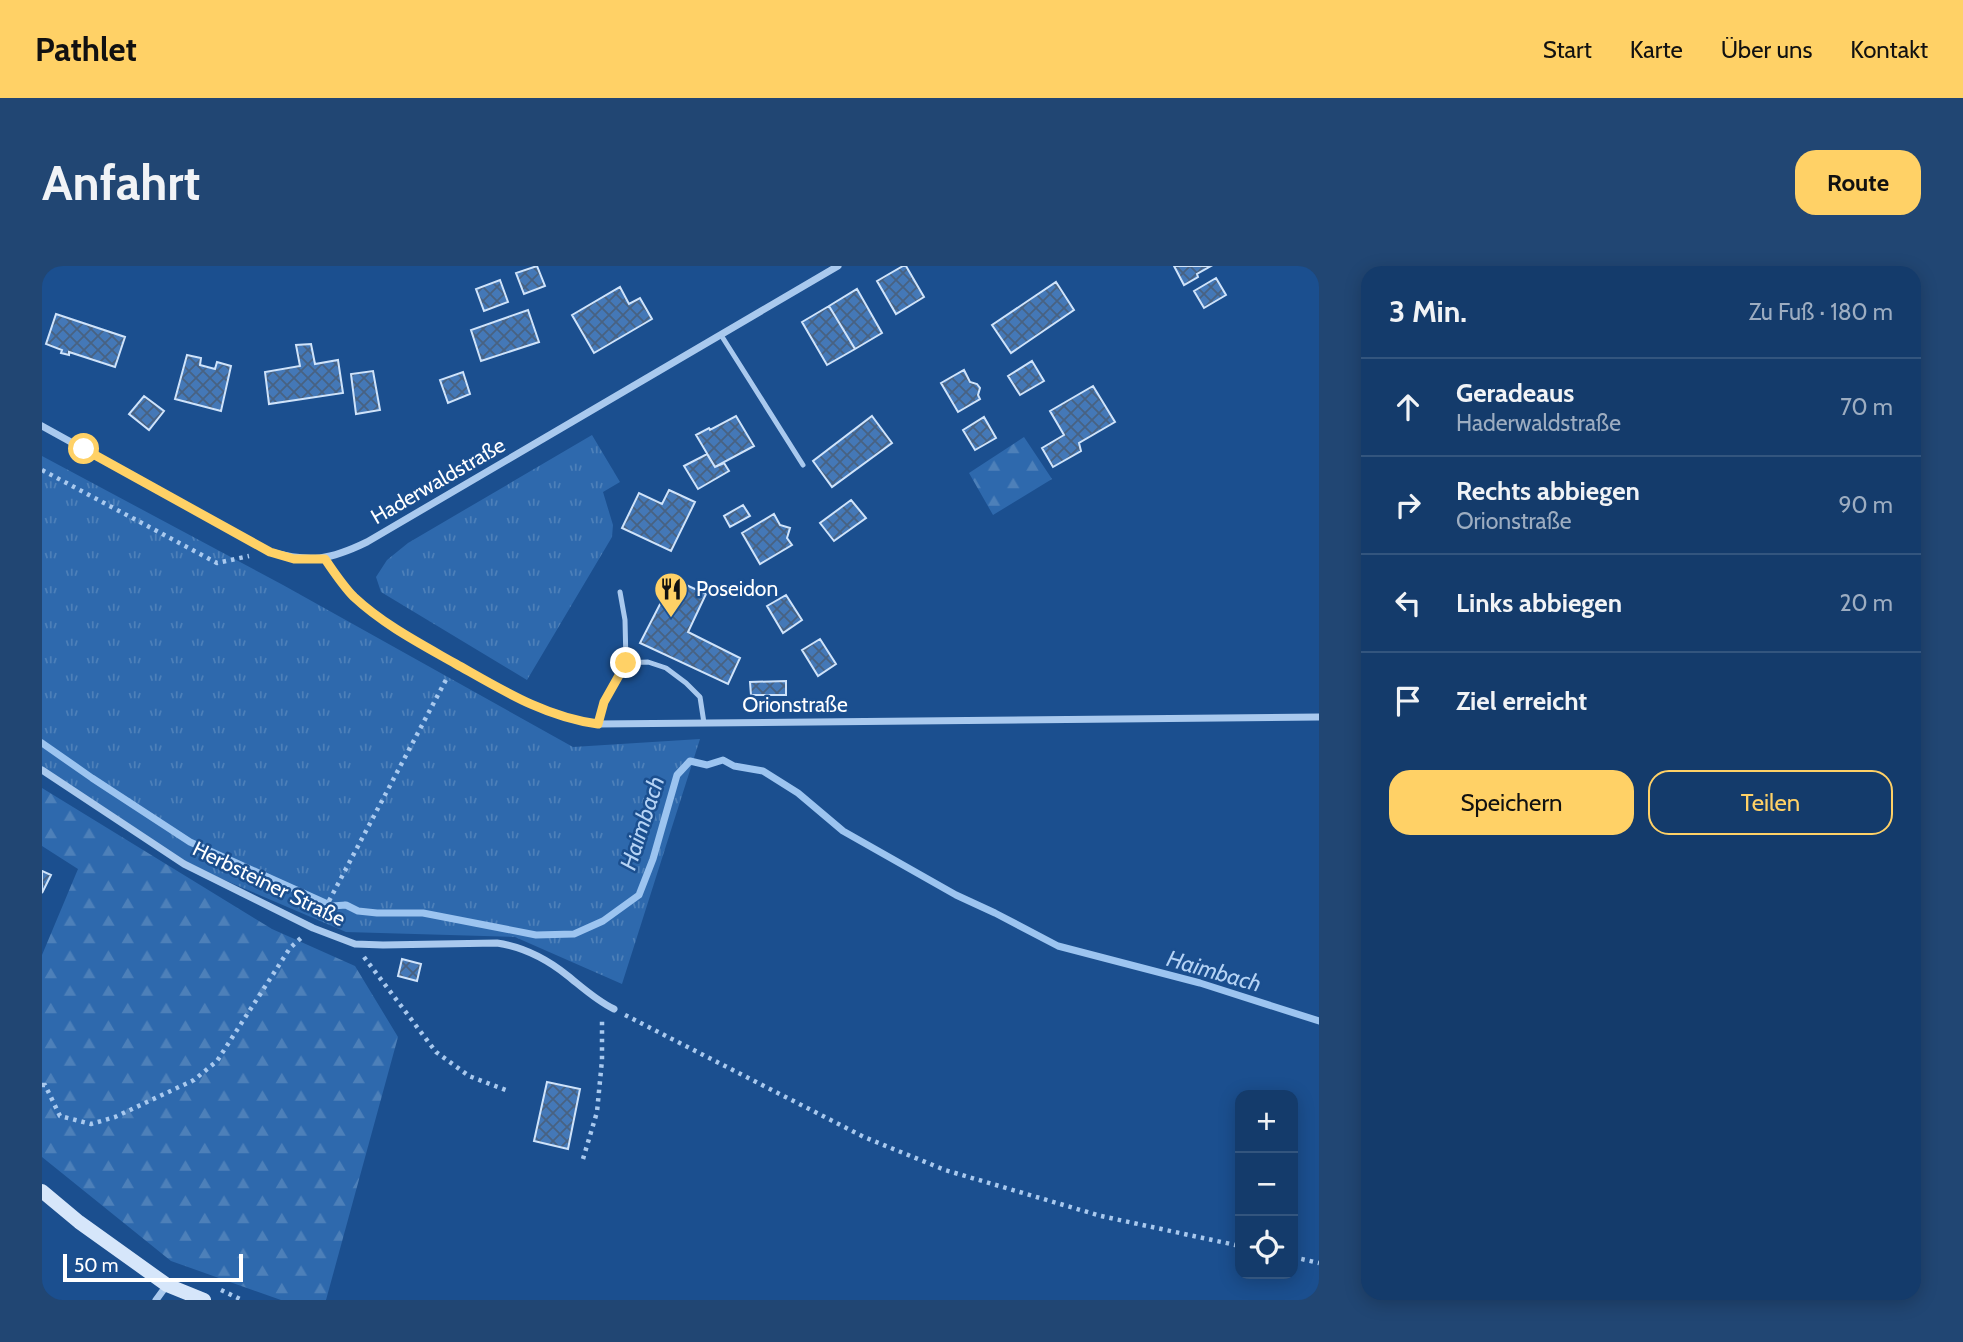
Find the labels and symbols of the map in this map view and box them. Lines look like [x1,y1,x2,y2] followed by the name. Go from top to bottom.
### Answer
[366,432,509,529] street label: Haderwaldstraße
[68,433,99,464] route start
[652,570,690,619] restaurant icon: Poseidon
[696,576,778,601] place label: Poseidon
[610,647,641,678] route end
[742,692,848,717] street label: Orionstraße
[614,773,670,873] water label: Haimbach
[189,836,350,931] street label: Herbsteiner Straße
[1164,944,1264,998] water label: Haimbach
[63,1251,243,1283] scale bar

